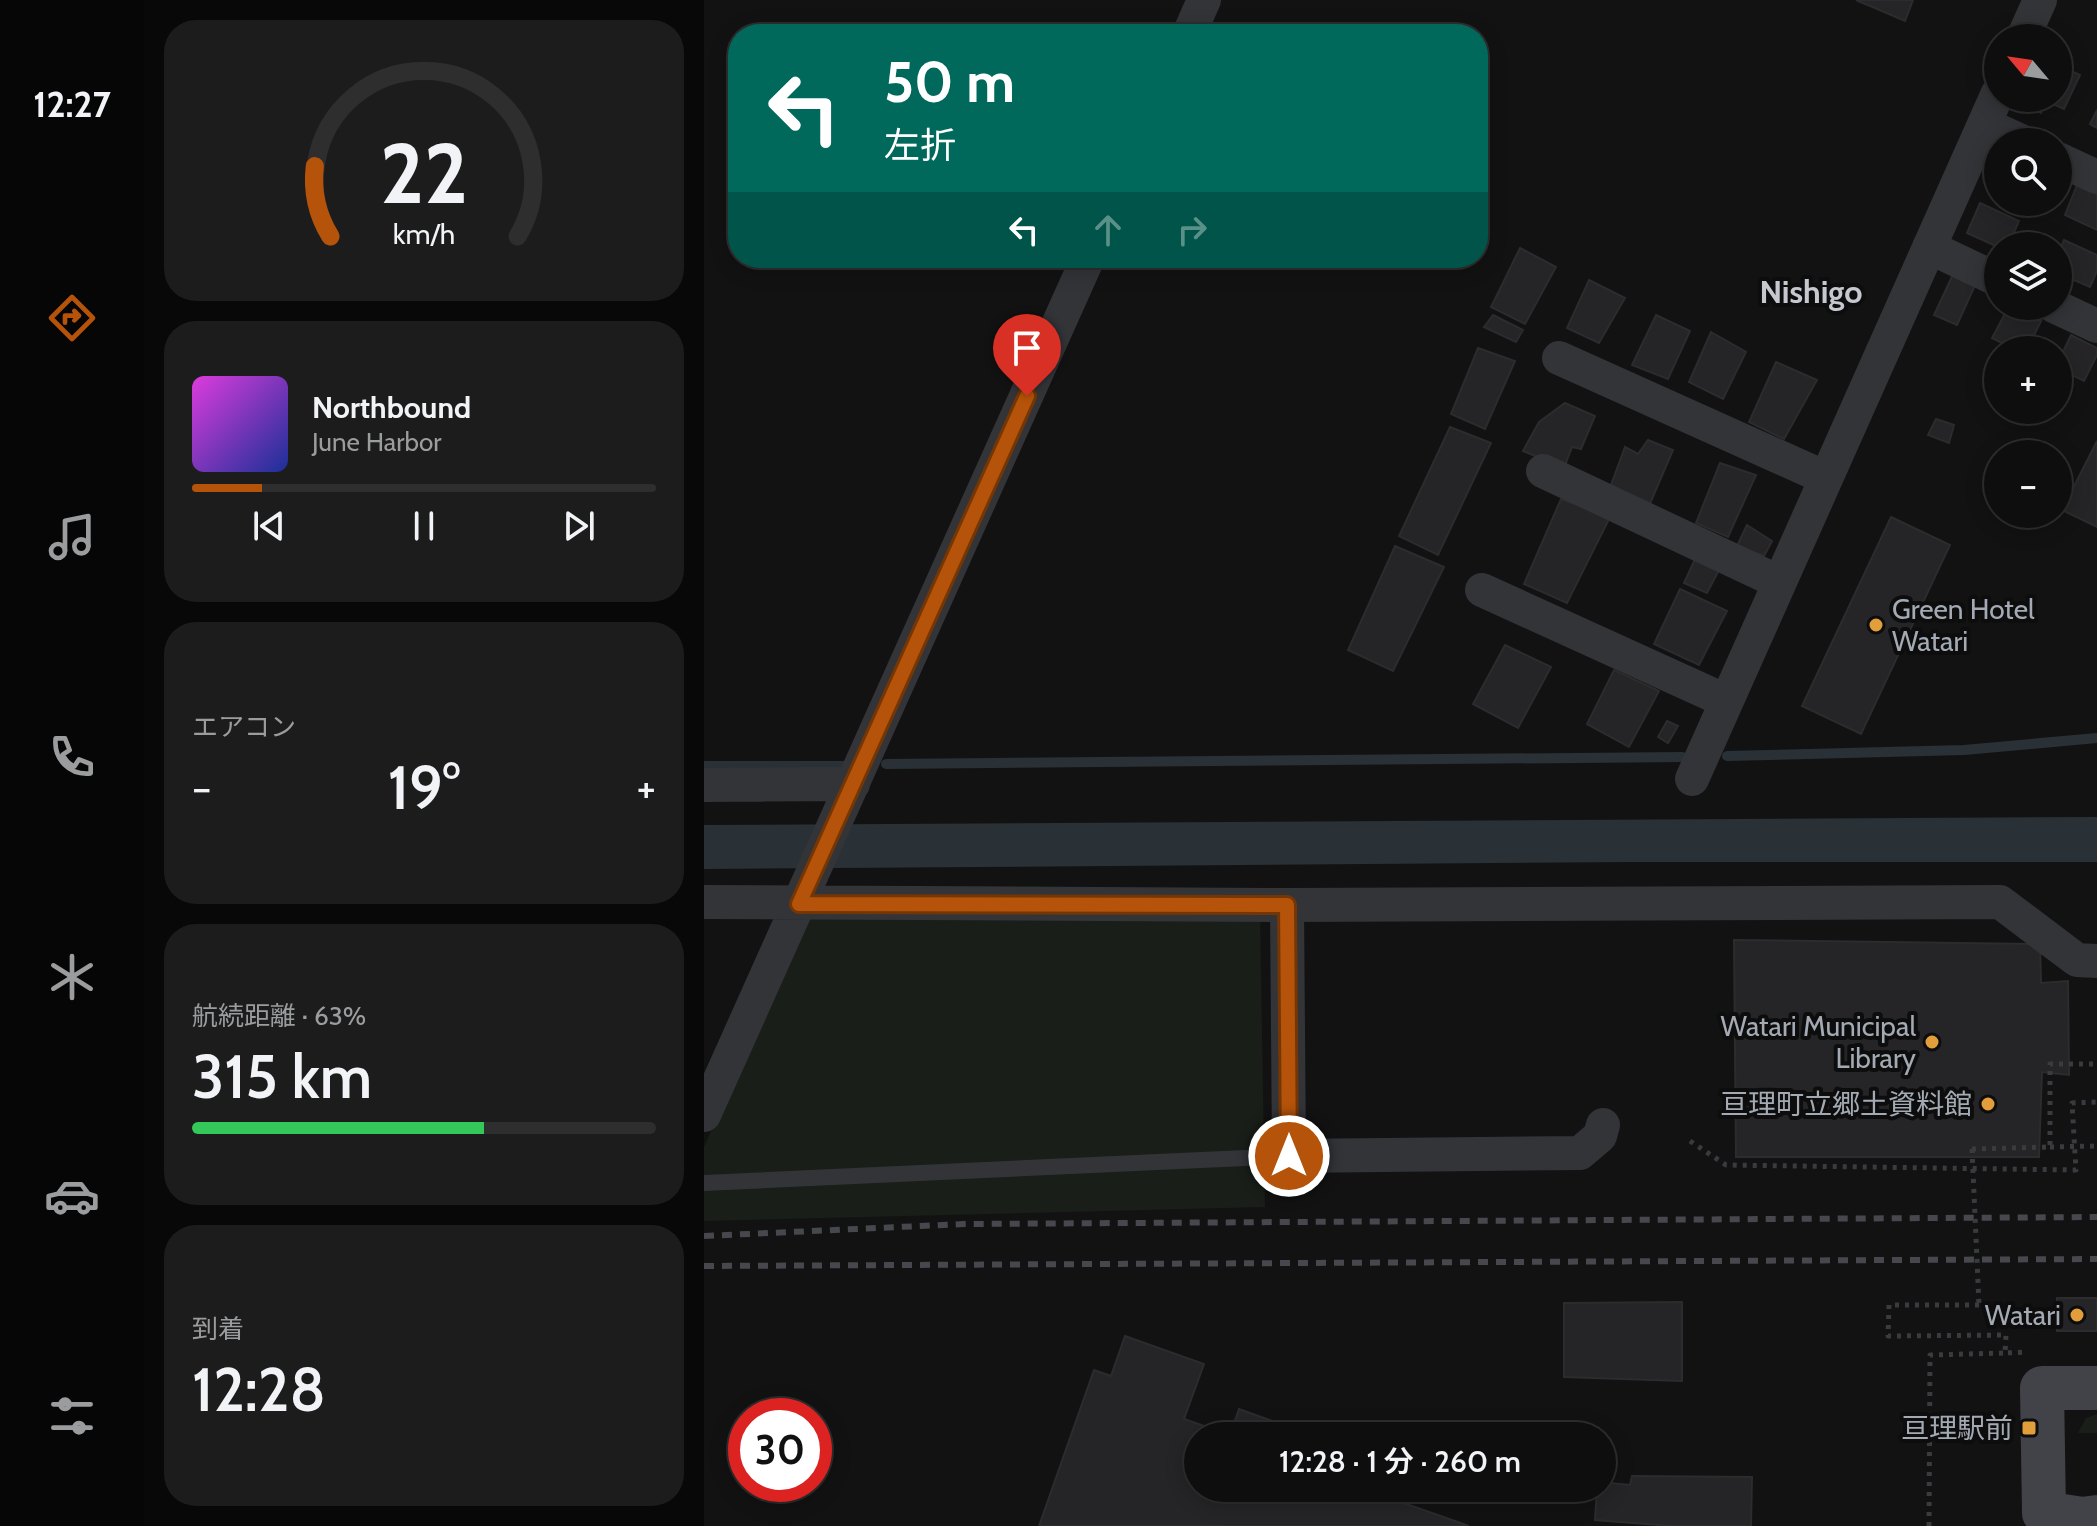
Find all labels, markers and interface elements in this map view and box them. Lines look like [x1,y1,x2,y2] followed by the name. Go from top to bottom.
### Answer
[1984,24,2072,112] north arrow
[1984,24,2072,528] map controls
[884,48,1015,116] text: 50 m
[752,56,856,160] icon: left
[33,82,111,126] text: 12:27
[380,122,468,223] text: 22
[884,123,956,167] text: 左折
[1984,128,2072,216] button: search
[1002,208,1046,252] icon: left
[1086,208,1130,252] icon: ahead
[1170,208,1214,252] icon: right
[393,216,455,251] text: km/h
[1984,232,2072,320] button: layers
[1759,272,1863,311] district label: Nishigo
[44,290,100,346] icon: directions
[993,314,1061,396] pin
[1005,326,1049,370] icon: arrive
[1984,336,2072,424] button: +
[312,389,471,426] text: Northbound
[312,426,441,458] text: June Harbor
[1984,440,2072,528] button: −
[247,504,291,548] icon: previous
[402,504,446,548] icon: pause
[557,504,601,548] icon: next
[44,509,100,565] icon: music
[1892,592,2035,658] place label: Green Hotel Watari
[1867,616,1885,634] marker: Green Hotel Watari
[192,711,296,743] text: エアコン
[44,729,100,785] icon: phone
[388,751,460,824] text: 19°
[192,761,211,814] text: −
[637,761,656,814] text: +
[44,949,100,1005] icon: climate
[192,1000,366,1032] text: 航続距離 · 63%
[1721,1009,1916,1075] place label: Watari Municipal Library
[1923,1033,1941,1051] marker: Watari Municipal Library
[192,1040,372,1113] text: 315 km
[1720,1087,1972,1121] place label: 亘理町立郷土資料館
[1979,1095,1997,1113] marker: 亘理町立郷土資料館
[1247,1114,1331,1198] position arrow
[44,1168,100,1224] icon: car
[1985,1298,2061,1332] place label: Watari
[2068,1306,2086,1324] marker: Watari
[192,1313,244,1345] text: 到着
[192,1353,326,1426] text: 12:28
[44,1388,100,1444] icon: filters
[728,1398,832,1502] speed limit sign: 30
[1901,1411,2013,1445] place label: 亘理駅前
[2020,1419,2038,1437] marker: 亘理駅前
[1279,1443,1521,1480] text: 12:28 · 1 分 · 260 m

